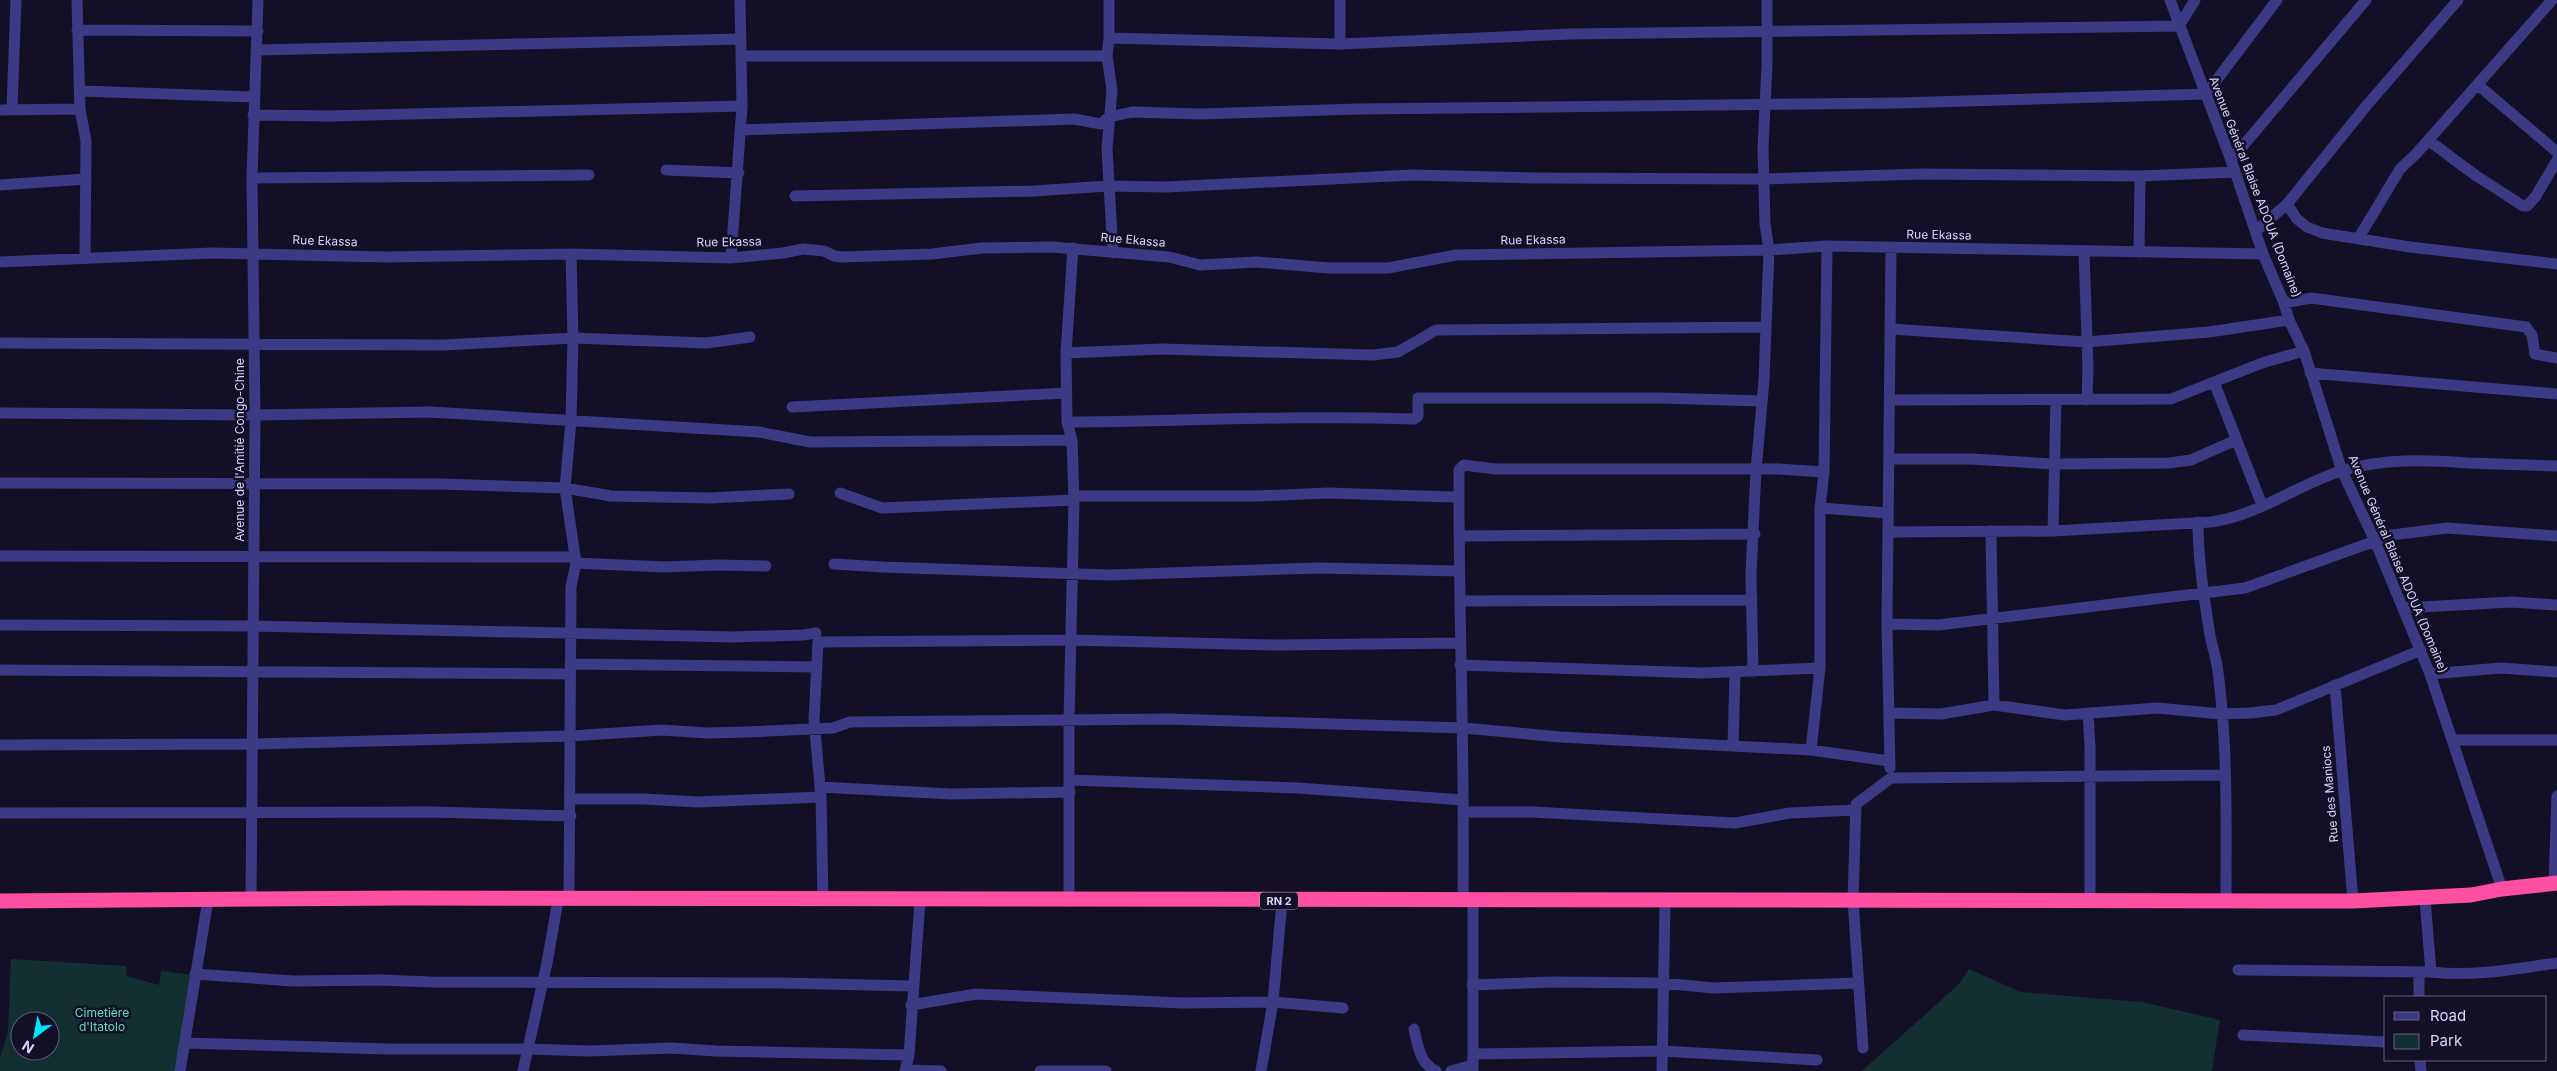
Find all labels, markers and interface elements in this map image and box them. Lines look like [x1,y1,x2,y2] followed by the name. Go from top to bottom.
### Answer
[2206,74,2305,299] street label: Avenue Général Blaise ADOUA (Domaine)
[1906,226,1972,243] street label: Rue Ekassa
[1100,229,1166,250] street label: Rue Ekassa
[1500,231,1566,248] street label: Rue Ekassa
[292,232,358,249] street label: Rue Ekassa
[696,233,762,250] street label: Rue Ekassa
[232,358,247,542] street label: Avenue de l'Amitié Congo-Chine
[2346,453,2451,675] street label: Avenue Général Blaise ADOUA (Domaine)
[2318,745,2341,843] street label: Rue des Maniocs
[1260,892,1298,909] road number: RN 2
[2384,996,2547,1061] legend
[75,1005,129,1034] park label: Cimetière d'Itatolo
[2430,1006,2466,1025] text: Road
[10,1011,60,1061] north arrow
[2430,1031,2463,1050] text: Park
[19,1037,37,1057] text: N

